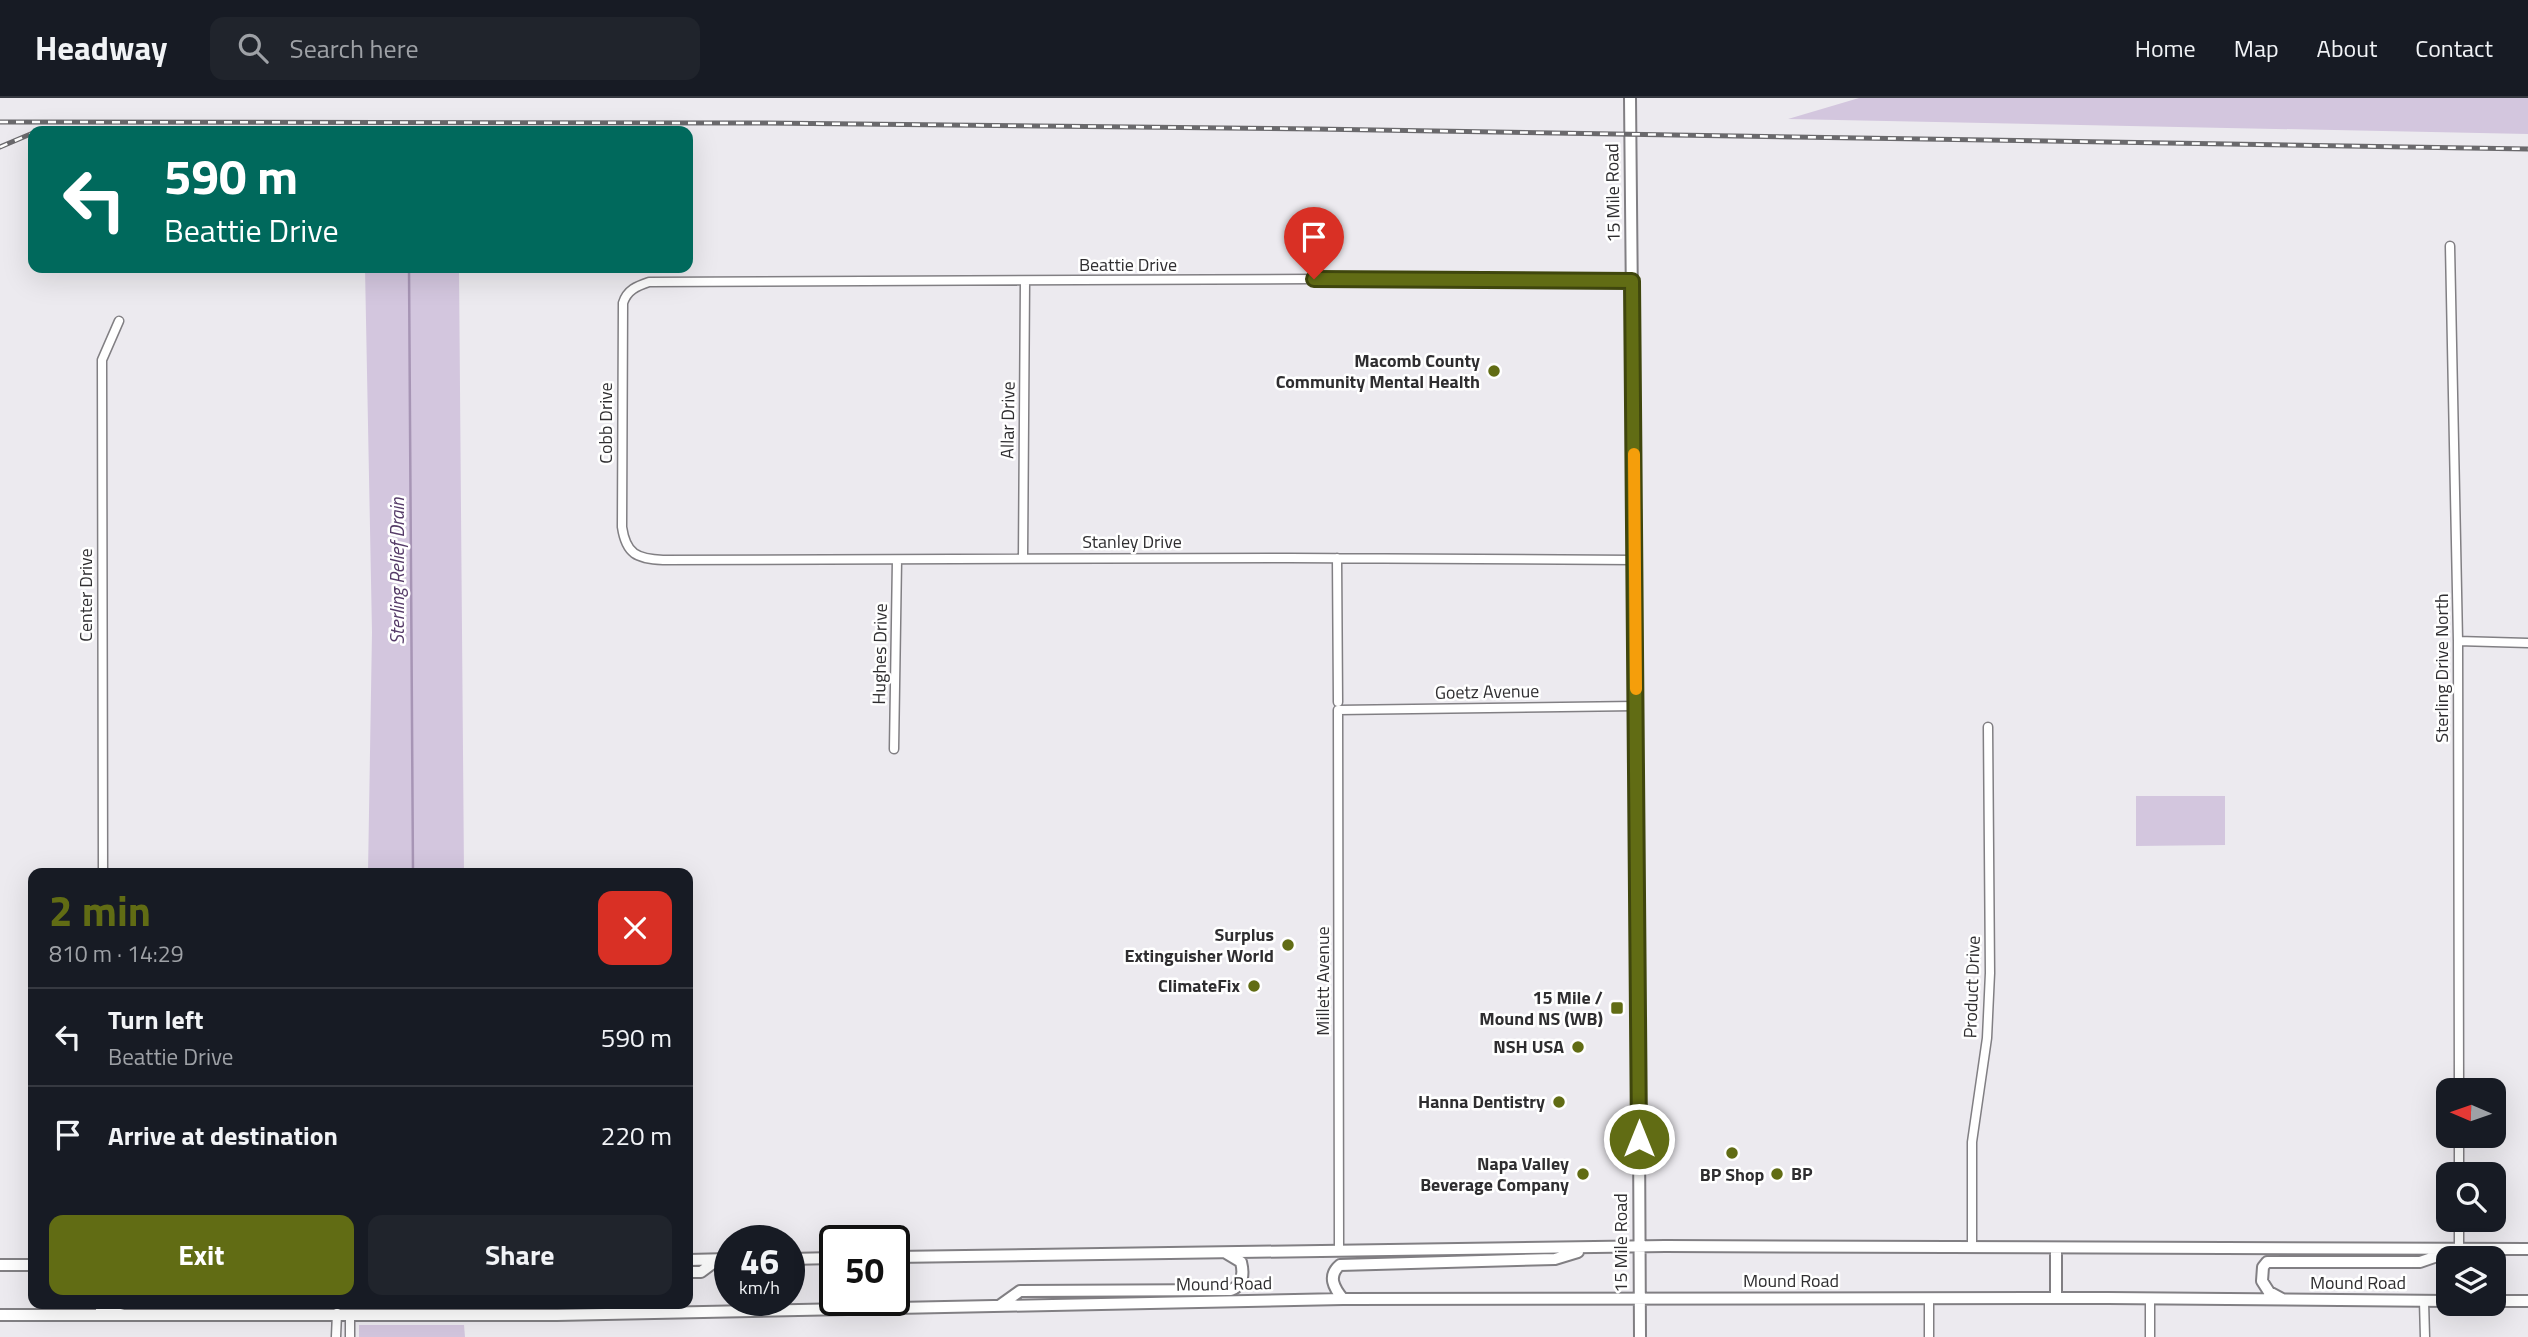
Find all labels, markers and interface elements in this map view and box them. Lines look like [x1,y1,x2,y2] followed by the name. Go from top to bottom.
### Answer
[210,17,700,80] search box
[35,23,168,73] text: Headway
[234,29,272,67] icon: search
[290,29,419,68] text: Search here
[2135,30,2196,66] text: Home
[2234,30,2279,66] text: Map
[2317,30,2377,66] text: About
[2415,30,2493,66] text: Contact
[164,138,298,213] text: 590 m
[1598,143,1627,243] street label: 15 Mile Road
[49,154,140,245] icon: left
[164,206,339,254] text: Beattie Drive
[1284,207,1344,279] pin
[1295,218,1333,256] icon: arrive
[1079,251,1177,278] street label: Beattie Drive
[1276,347,1480,395] place label: Macomb County Community Mental Health
[1486,363,1502,379] marker: Macomb County Community Mental Health
[993,381,1022,459] street label: Allar Drive
[592,382,619,464] street label: Cobb Drive
[382,497,411,645] water label: Sterling Relief Drain
[1082,528,1182,555] street label: Stanley Drive
[72,548,99,642] street label: Center Drive
[2428,593,2455,743] street label: Sterling Drive North
[865,603,894,705] street label: Hughes Drive
[1435,677,1539,706] street label: Goetz Avenue
[49,878,151,942] text: 2 min
[598,891,672,965] button: close
[1124,921,1274,969] place label: Surplus Extinguisher World
[1309,926,1336,1036] street label: Millett Avenue
[1956,935,1987,1039] street label: Product Drive
[49,936,184,971] text: 810 m · 14:29
[1280,937,1296,953] marker: Surplus Extinguisher World
[1158,972,1240,999] place label: ClimateFix
[1246,978,1262,994] marker: ClimateFix
[1479,984,1603,1032] place label: 15 Mile / Mound NS (WB)
[108,1000,203,1039] text: Turn left
[1609,1000,1625,1016] marker: 15 Mile / Mound NS (WB)
[49,1018,87,1056] icon: left
[601,1018,672,1057] text: 590 m
[1493,1033,1564,1060] place label: NSH USA
[108,1039,233,1074] text: Beattie Drive
[1570,1039,1586,1055] marker: NSH USA
[2436,1078,2506,1148] north arrow
[2436,1078,2506,1316] map controls
[1418,1088,1545,1115] place label: Hanna Dentistry
[1551,1094,1567,1110] marker: Hanna Dentistry
[1602,1102,1676,1176] position arrow
[49,1116,87,1154] icon: arrive
[108,1116,338,1155] text: Arrive at destination
[601,1116,672,1155] text: 220 m
[1724,1145,1740,1161] marker: BP Shop
[1420,1150,1569,1198] place label: Napa Valley Beverage Company
[1791,1160,1813,1187] place label: BP
[1700,1161,1765,1188] place label: BP Shop
[2436,1162,2506,1232] button: search
[1575,1166,1591,1182] marker: Napa Valley Beverage Company
[1769,1166,1785,1182] marker: BP
[1607,1193,1634,1293] street label: 15 Mile Road
[49,1215,354,1295] button: Exit
[368,1215,672,1295] button: Share
[819,1225,910,1316] speed limit sign: 50
[740,1234,779,1288] text: 46
[2436,1246,2506,1316] button: layers
[1743,1267,1839,1294] street label: Mound Road
[1176,1269,1272,1298] street label: Mound Road
[2310,1269,2406,1296] street label: Mound Road
[739,1274,780,1301] text: km/h

